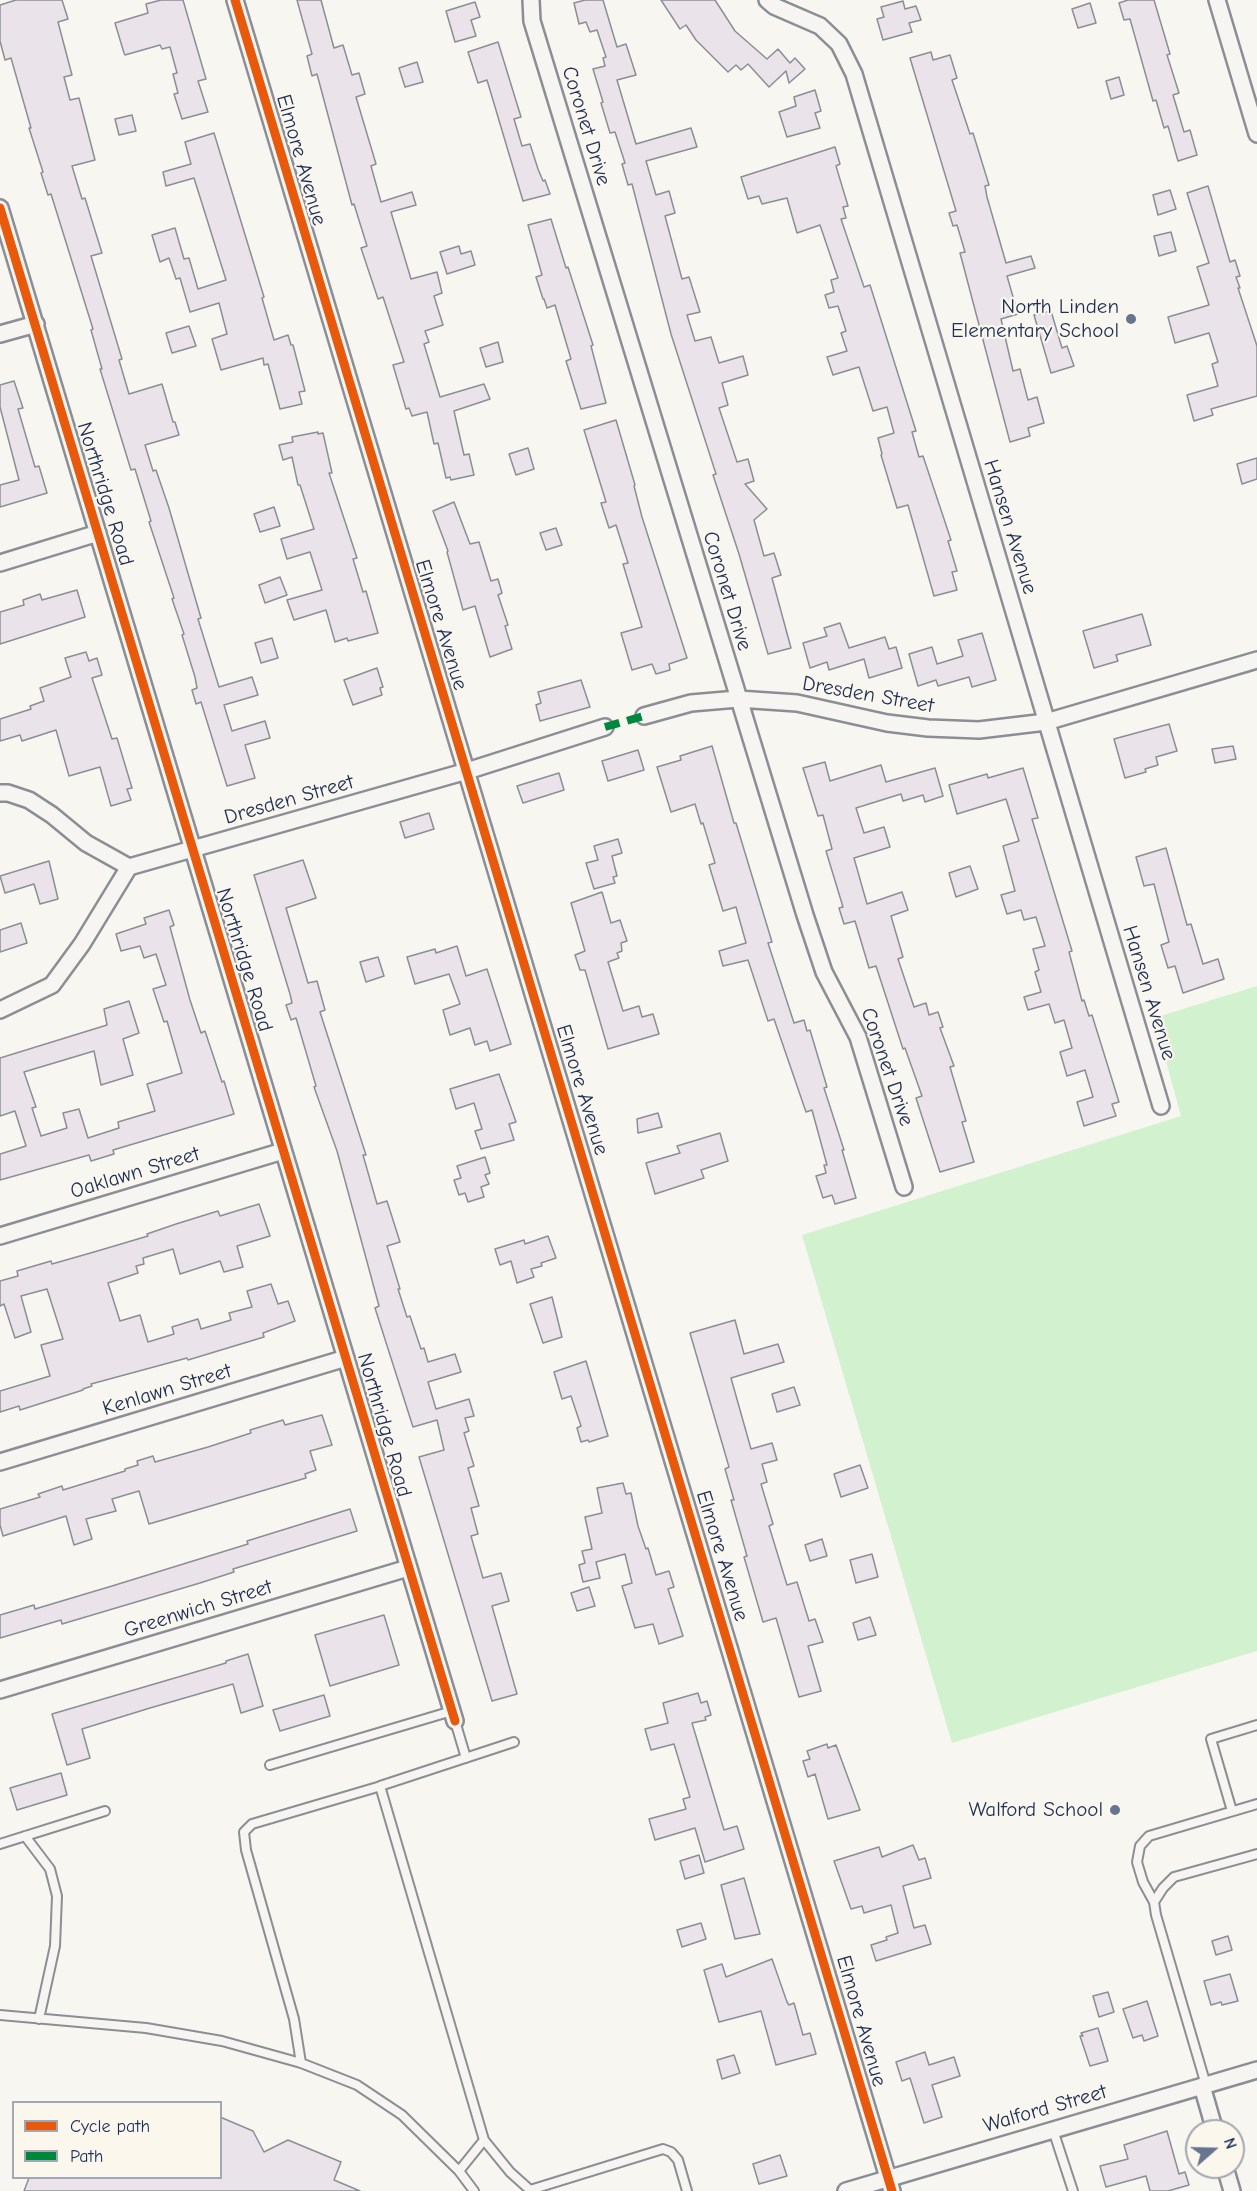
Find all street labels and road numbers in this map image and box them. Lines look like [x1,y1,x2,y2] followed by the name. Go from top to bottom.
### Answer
[556,63,616,189] street label: Coronet Drive
[270,92,332,228] street label: Elmore Avenue
[71,419,139,569] street label: Northridge Road
[978,457,1042,597] street label: Hansen Avenue
[697,528,757,654] street label: Coronet Drive
[409,557,473,693] street label: Elmore Avenue
[800,671,936,719] street label: Dresden Street
[222,770,356,830] street label: Dresden Street
[210,885,278,1035] street label: Northridge Road
[1117,923,1181,1063] street label: Hansen Avenue
[855,1005,919,1129] street label: Coronet Drive
[550,1022,614,1158] street label: Elmore Avenue
[67,1141,203,1205] street label: Oaklawn Street
[351,1350,417,1500] street label: Northridge Road
[100,1358,234,1422] street label: Kenlawn Street
[690,1488,754,1624] street label: Elmore Avenue
[121,1574,275,1644] street label: Greenwich Street
[830,1953,892,2089] street label: Elmore Avenue
[980,2079,1110,2139] street label: Walford Street

